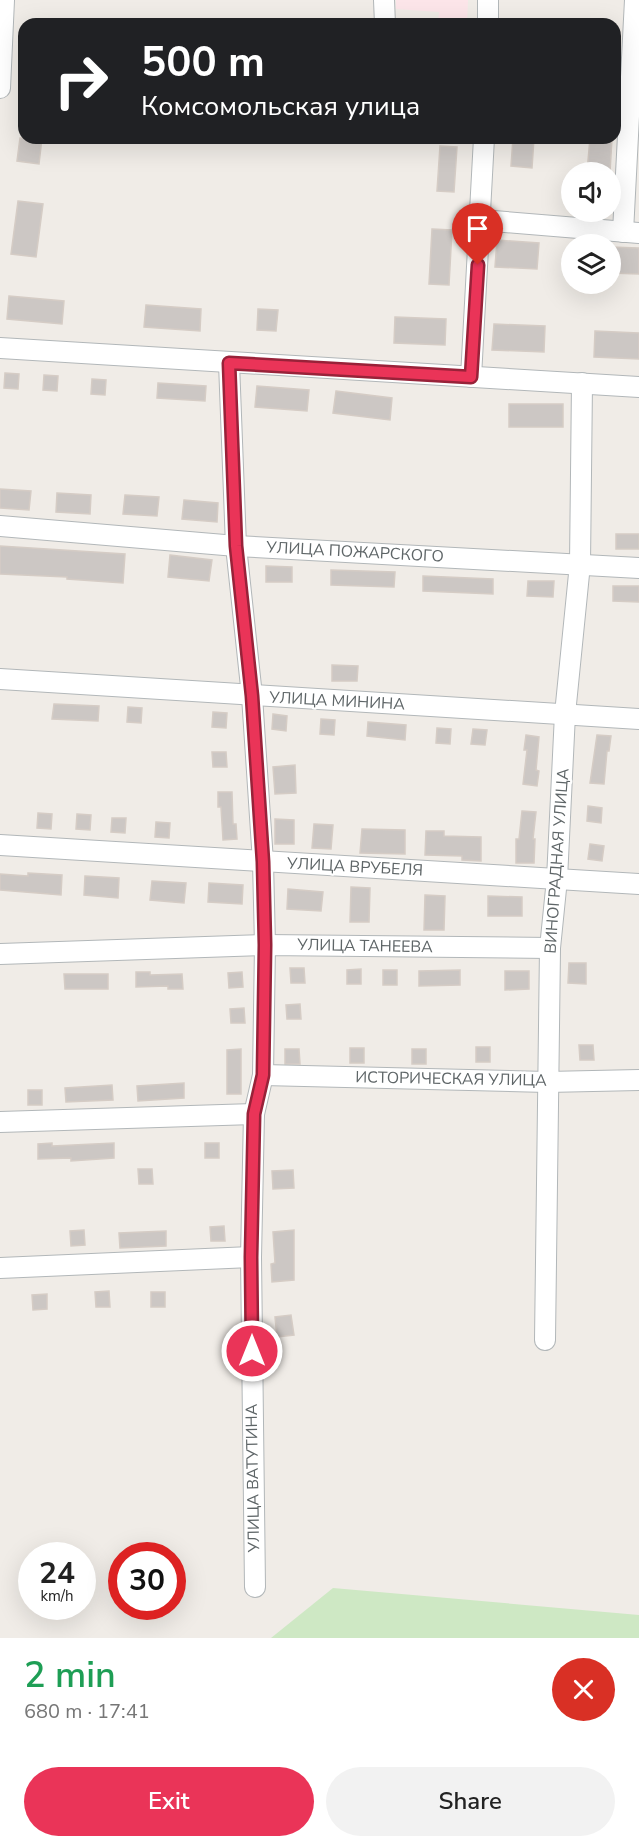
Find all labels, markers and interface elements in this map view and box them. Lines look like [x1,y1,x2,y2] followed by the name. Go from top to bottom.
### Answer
[141,34,265,91] text: 500 m
[42,42,120,120] icon: right
[141,88,420,125] text: Комсомольская улица
[561,162,621,294] map controls
[561,162,621,222] button: sound
[452,203,503,265] pin
[461,212,494,245] icon: arrive
[561,234,621,294] button: layers
[265,536,444,568] street label: УЛИЦА ПОЖАРСКОГО
[268,686,406,716] street label: УЛИЦА МИНИНА
[540,767,574,954] street label: ВИНОГРАДНАЯ УЛИЦА
[285,852,424,882] street label: УЛИЦА ВРУБЕЛЯ
[296,934,433,958] street label: УЛИЦА ТАНЕЕВА
[355,1066,547,1092] street label: ИСТОРИЧЕСКАЯ УЛИЦА
[220,1319,284,1383] position arrow
[241,1403,265,1554] street label: УЛИЦА ВАТУТИНА
[108,1542,186,1620] speed limit sign: 30
[39,1553,75,1594] text: 24
[40,1586,74,1606] text: km/h
[24,1651,116,1700] text: 2 min
[552,1658,615,1721] button: close
[24,1698,150,1725] text: 680 m · 17:41
[24,1767,314,1836] button: Exit
[326,1767,615,1836] button: Share

